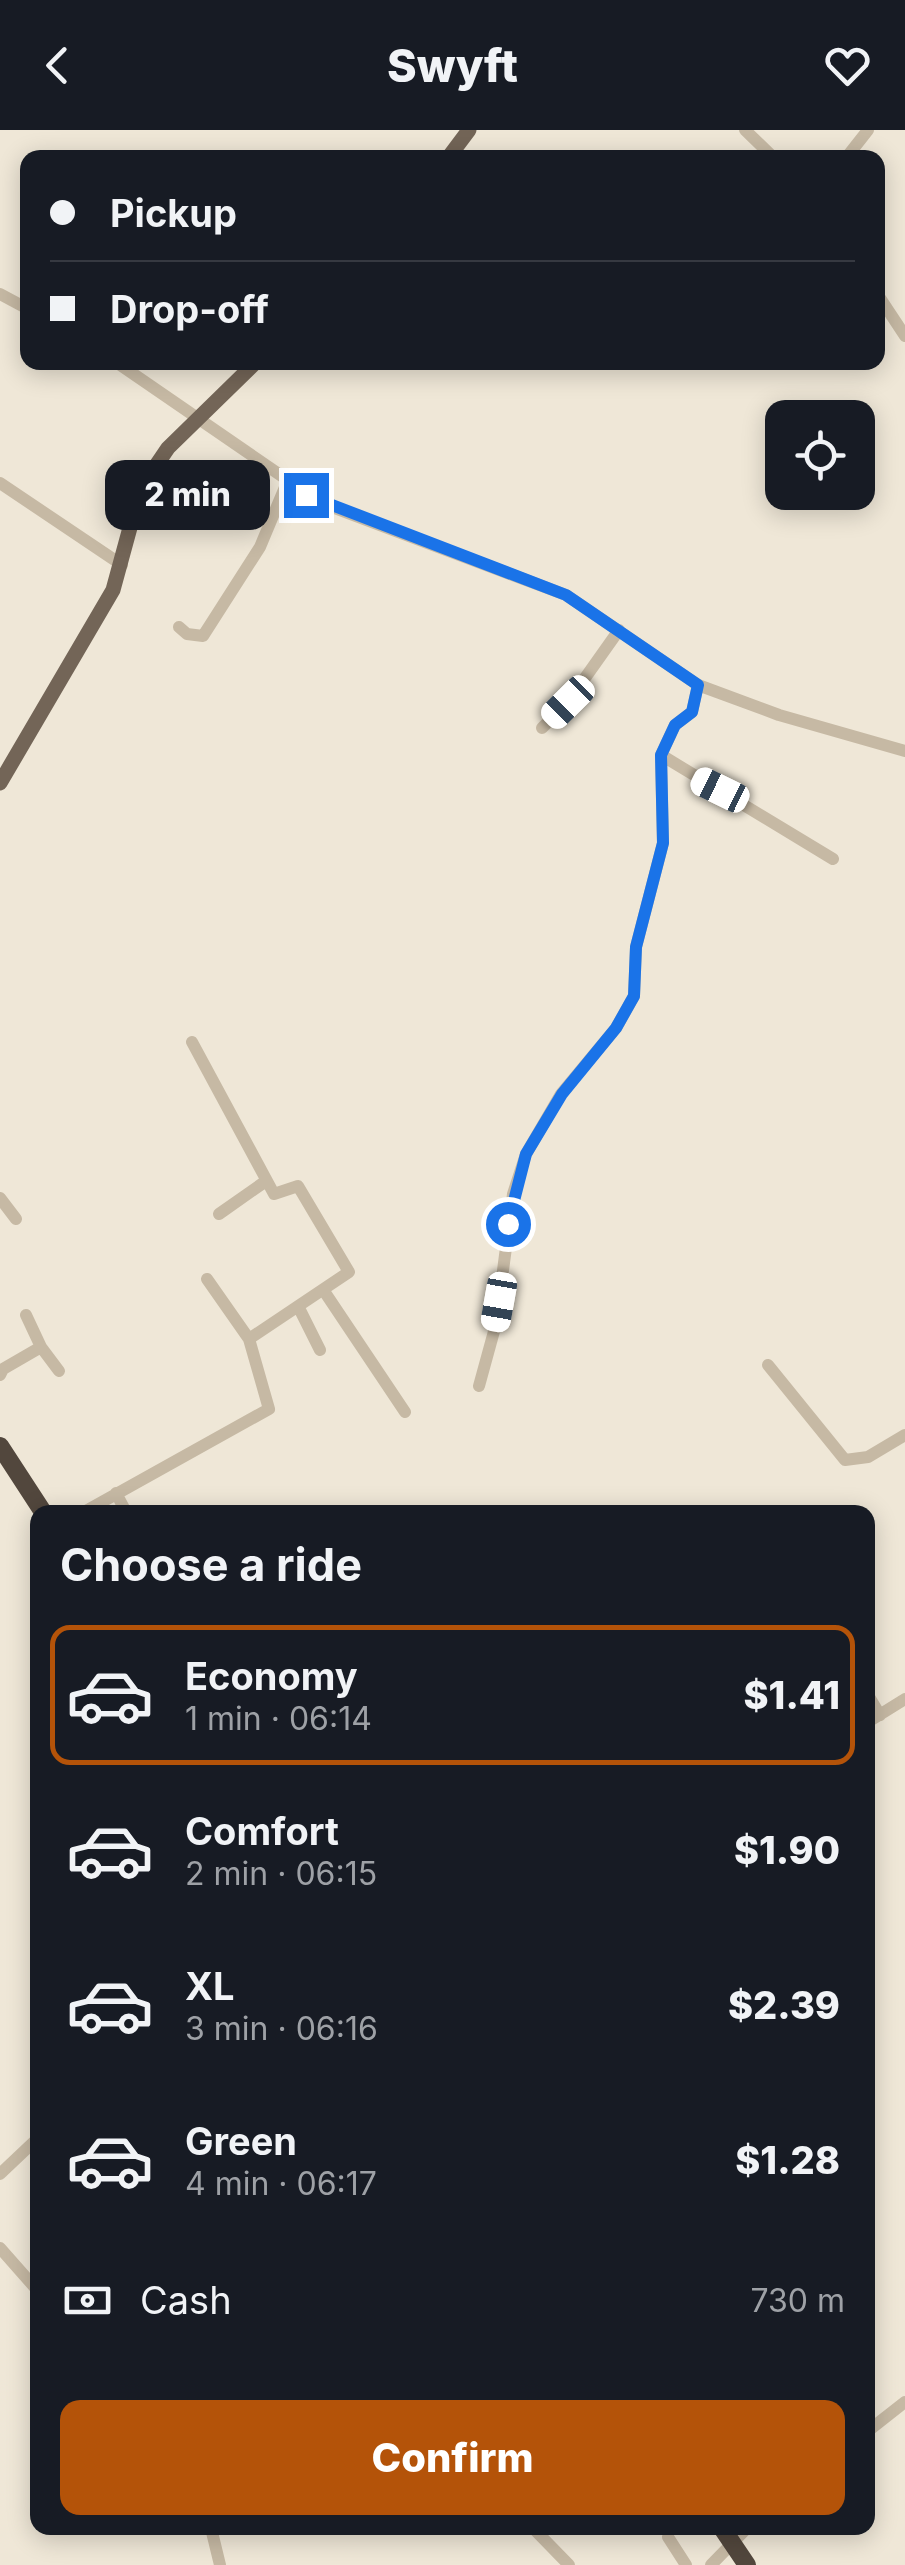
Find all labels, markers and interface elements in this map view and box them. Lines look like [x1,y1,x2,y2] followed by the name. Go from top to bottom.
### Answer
[30,38,85,93] icon: back
[387,38,518,93] text: Swyft
[820,38,875,93] icon: heart
[110,190,237,236] text: Pickup
[110,286,269,332] text: Drop-off
[765,400,875,510] map controls
[765,400,875,510] button: locate
[106,460,271,530] callout: 2 min
[284,473,329,518] route end
[144,475,231,514] text: 2 min
[536,670,600,734] car
[686,763,754,817] car
[486,1202,531,1247] route start
[479,1270,519,1334] car
[60,1537,362,1592] text: Choose a ride
[65,1650,155,1740] icon: car
[185,1653,358,1699] text: Economy
[744,1672,840,1718] text: $1.41
[185,1699,372,1738] text: 1 min · 06:14
[65,1805,155,1895] icon: car
[185,1808,339,1854] text: Comfort
[734,1827,840,1873] text: $1.90
[185,1854,377,1893] text: 2 min · 06:15
[65,1960,155,2050] icon: car
[185,1963,235,2009] text: XL
[728,1982,840,2028] text: $2.39
[185,2009,378,2048] text: 3 min · 06:16
[65,2115,155,2205] icon: car
[185,2118,297,2164] text: Green
[735,2137,840,2183] text: $1.28
[185,2164,377,2203] text: 4 min · 06:17
[60,2273,115,2328] icon: cash
[140,2277,232,2323] text: Cash
[750,2281,845,2320] text: 730 m
[60,2400,845,2515] button: Confirm

